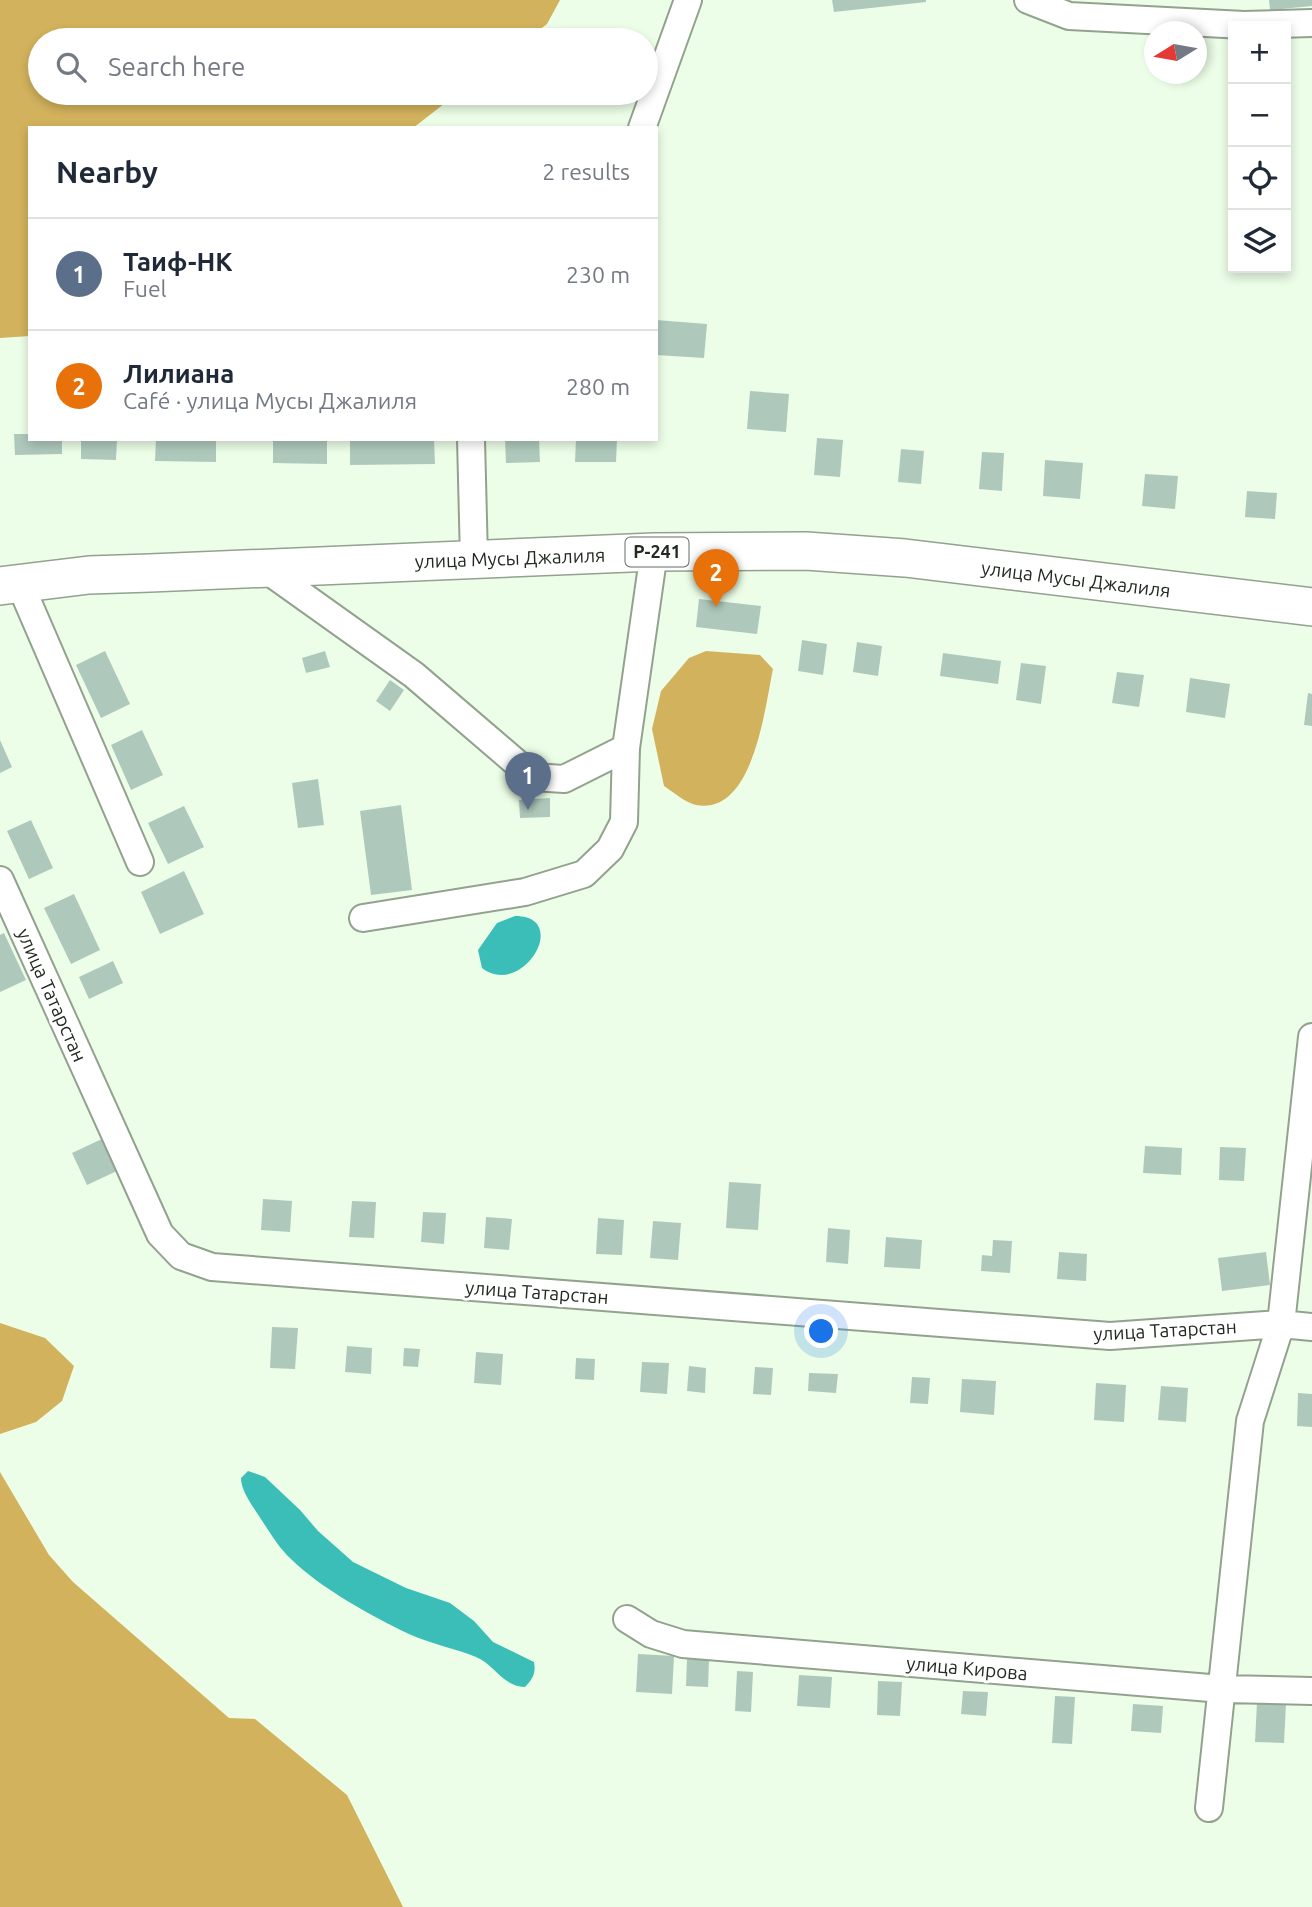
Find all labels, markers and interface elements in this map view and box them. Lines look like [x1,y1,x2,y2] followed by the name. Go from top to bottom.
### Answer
[1144,21,1207,84] north arrow
[1228,21,1291,273] map controls
[1228,21,1291,84] button: +
[28,28,658,105] search box
[52,48,90,86] icon: search
[108,52,245,81] text: Search here
[1228,84,1291,147] button: −
[1228,147,1291,210] button: locate
[56,155,158,189] text: Nearby
[542,159,630,184] text: 2 results
[1228,210,1291,273] button: layers
[123,247,233,276] text: Таиф-НК
[73,262,85,287] text: 1
[566,262,630,287] text: 230 m
[123,276,167,301] text: Fuel
[123,359,234,388] text: Лилиана
[73,374,85,399] text: 2
[566,374,630,399] text: 280 m
[123,388,417,413] text: Café · улица Мусы Джалиля
[626,538,688,566] road number: Р-241
[414,544,606,572] street label: улица Мусы Джалиля
[693,549,739,607] pin: 2
[980,556,1172,602] street label: улица Мусы Джалиля
[505,752,551,810] pin: 1
[13,925,91,1065] street label: улица Татарстан
[465,1276,609,1308] street label: улица Татарстан
[804,1314,838,1348] your location
[1093,1315,1237,1345] street label: улица Татарстан
[905,1652,1029,1684] street label: улица Кирова

